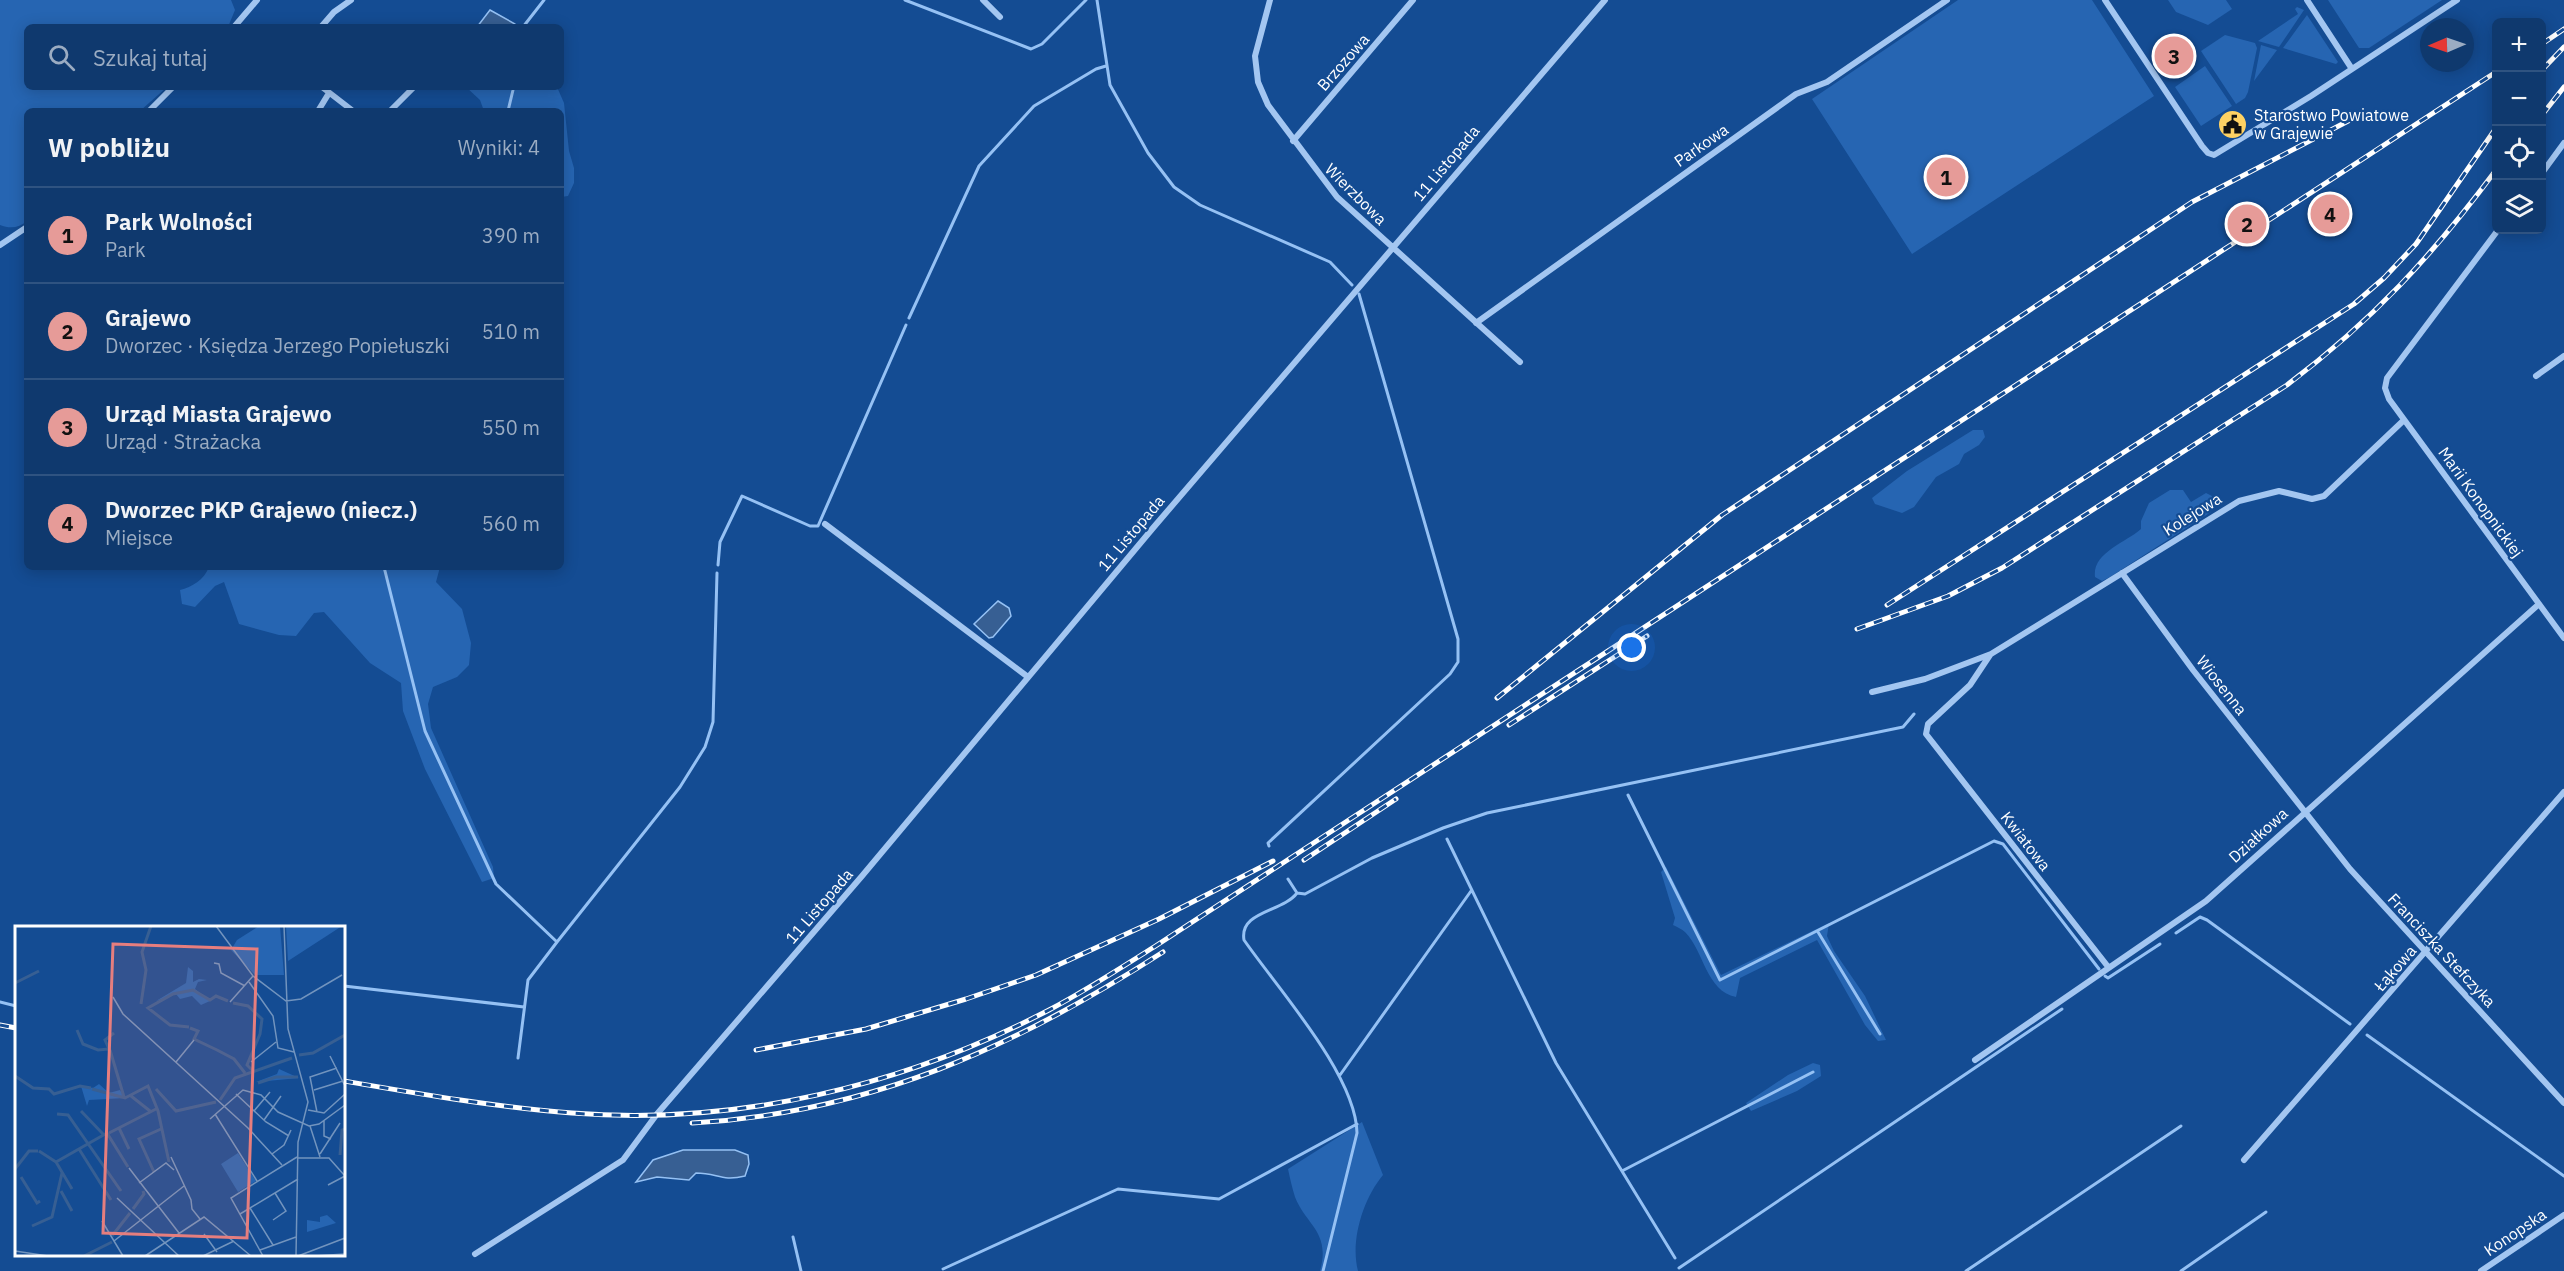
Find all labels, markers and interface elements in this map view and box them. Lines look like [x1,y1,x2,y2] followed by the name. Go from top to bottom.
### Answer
[2420,18,2474,72] north arrow
[2492,18,2546,234] map controls
[2492,18,2546,72] button: +
[24,24,564,90] search box
[1313,29,1374,95] street label: Brzozowa
[2154,34,2194,78] pin: 3
[45,41,78,74] icon: search
[93,43,208,72] text: Szukaj tutaj
[2492,72,2546,126] button: −
[2254,105,2409,143] place label: Starostwo Powiatowe w Grajewie
[2217,108,2249,140] public building icon: Starostwo Powiatowe w Grajewie
[1670,119,1732,171] street label: Parkowa
[1409,121,1484,205] street label: 11 Listopada
[2492,126,2546,180] button: locate
[48,130,170,164] text: W pobliżu
[458,134,540,161] text: Wyniki: 4
[1926,154,1966,200] pin: 1
[1321,159,1391,229] street label: Wierzbowa
[2492,180,2546,234] button: layers
[2310,192,2350,236] pin: 4
[2228,202,2266,246] pin: 2
[105,207,253,236] text: Park Wolności
[62,222,74,249] text: 1
[482,222,540,249] text: 390 m
[105,236,145,263] text: Park
[105,303,191,332] text: Grajewo
[62,318,74,345] text: 2
[482,318,540,345] text: 510 m
[105,332,450,359] text: Dworzec · Księdza Jerzego Popiełuszki
[105,399,332,428] text: Urząd Miasta Grajewo
[62,414,74,441] text: 3
[482,414,540,441] text: 550 m
[105,428,261,455] text: Urząd · Strażacka
[2434,443,2528,561] street label: Marii Konopnickiej
[2159,488,2225,540] street label: Kolejowa
[1094,491,1169,575] street label: 11 Listopada
[105,495,417,524] text: Dworzec PKP Grajewo (niecz.)
[62,510,74,537] text: 4
[482,510,540,537] text: 560 m
[105,524,173,551] text: Miejsce
[1617,633,1646,662] your location
[2192,651,2252,719] street label: Wiosenna
[2224,803,2292,867] street label: Działkowa
[1997,807,2056,875] street label: Kwiatowa
[781,864,857,948] street label: 11 Listopada
[2384,889,2500,1012] street label: Franciszka Stefczyka
[15,926,345,1256] inset map
[2369,941,2421,996] street label: Łąkowa
[2480,1204,2550,1260] street label: Konopska

